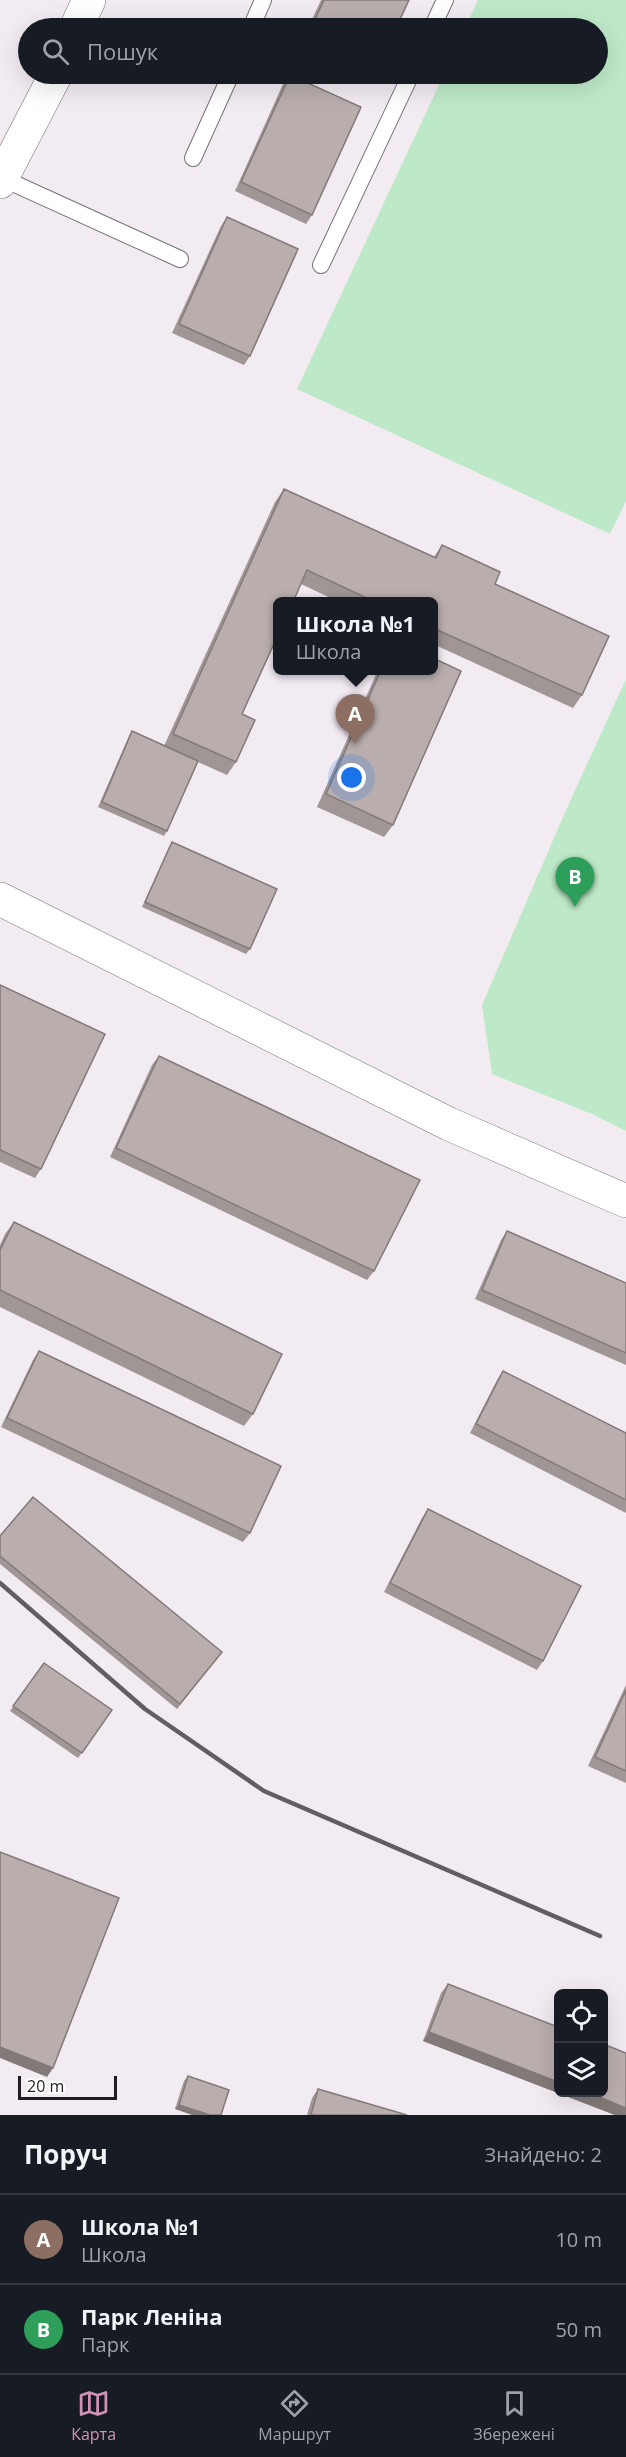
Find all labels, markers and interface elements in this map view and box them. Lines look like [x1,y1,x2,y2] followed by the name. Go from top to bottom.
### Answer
[18,18,608,84] search box
[39,35,72,68] icon: search
[87,36,158,66] text: Пошук
[273,597,438,675] popup
[296,608,415,638] text: Школа №1
[296,638,361,665] text: Школа
[336,694,374,744] pin: A
[337,763,366,792] your location
[556,858,594,907] pin: B
[554,1989,608,2097] map controls
[554,1989,608,2043] button: locate
[554,2043,608,2097] button: layers
[18,2073,117,2100] scale bar
[27,2075,64,2097] text: 20 m
[24,2136,108,2172] text: Поруч
[485,2141,602,2168] text: Знайдено: 2
[81,2211,200,2241] text: Школа №1
[37,2226,50,2253] text: A
[555,2226,602,2253] text: 10 m
[81,2241,147,2268] text: Школа
[81,2301,222,2331] text: Парк Леніна
[37,2316,50,2343] text: B
[555,2316,602,2343] text: 50 m
[81,2331,129,2358] text: Парк
[71,2387,116,2445] tab: Карта
[258,2387,331,2445] tab: Маршрут
[473,2387,555,2445] tab: Збережені

